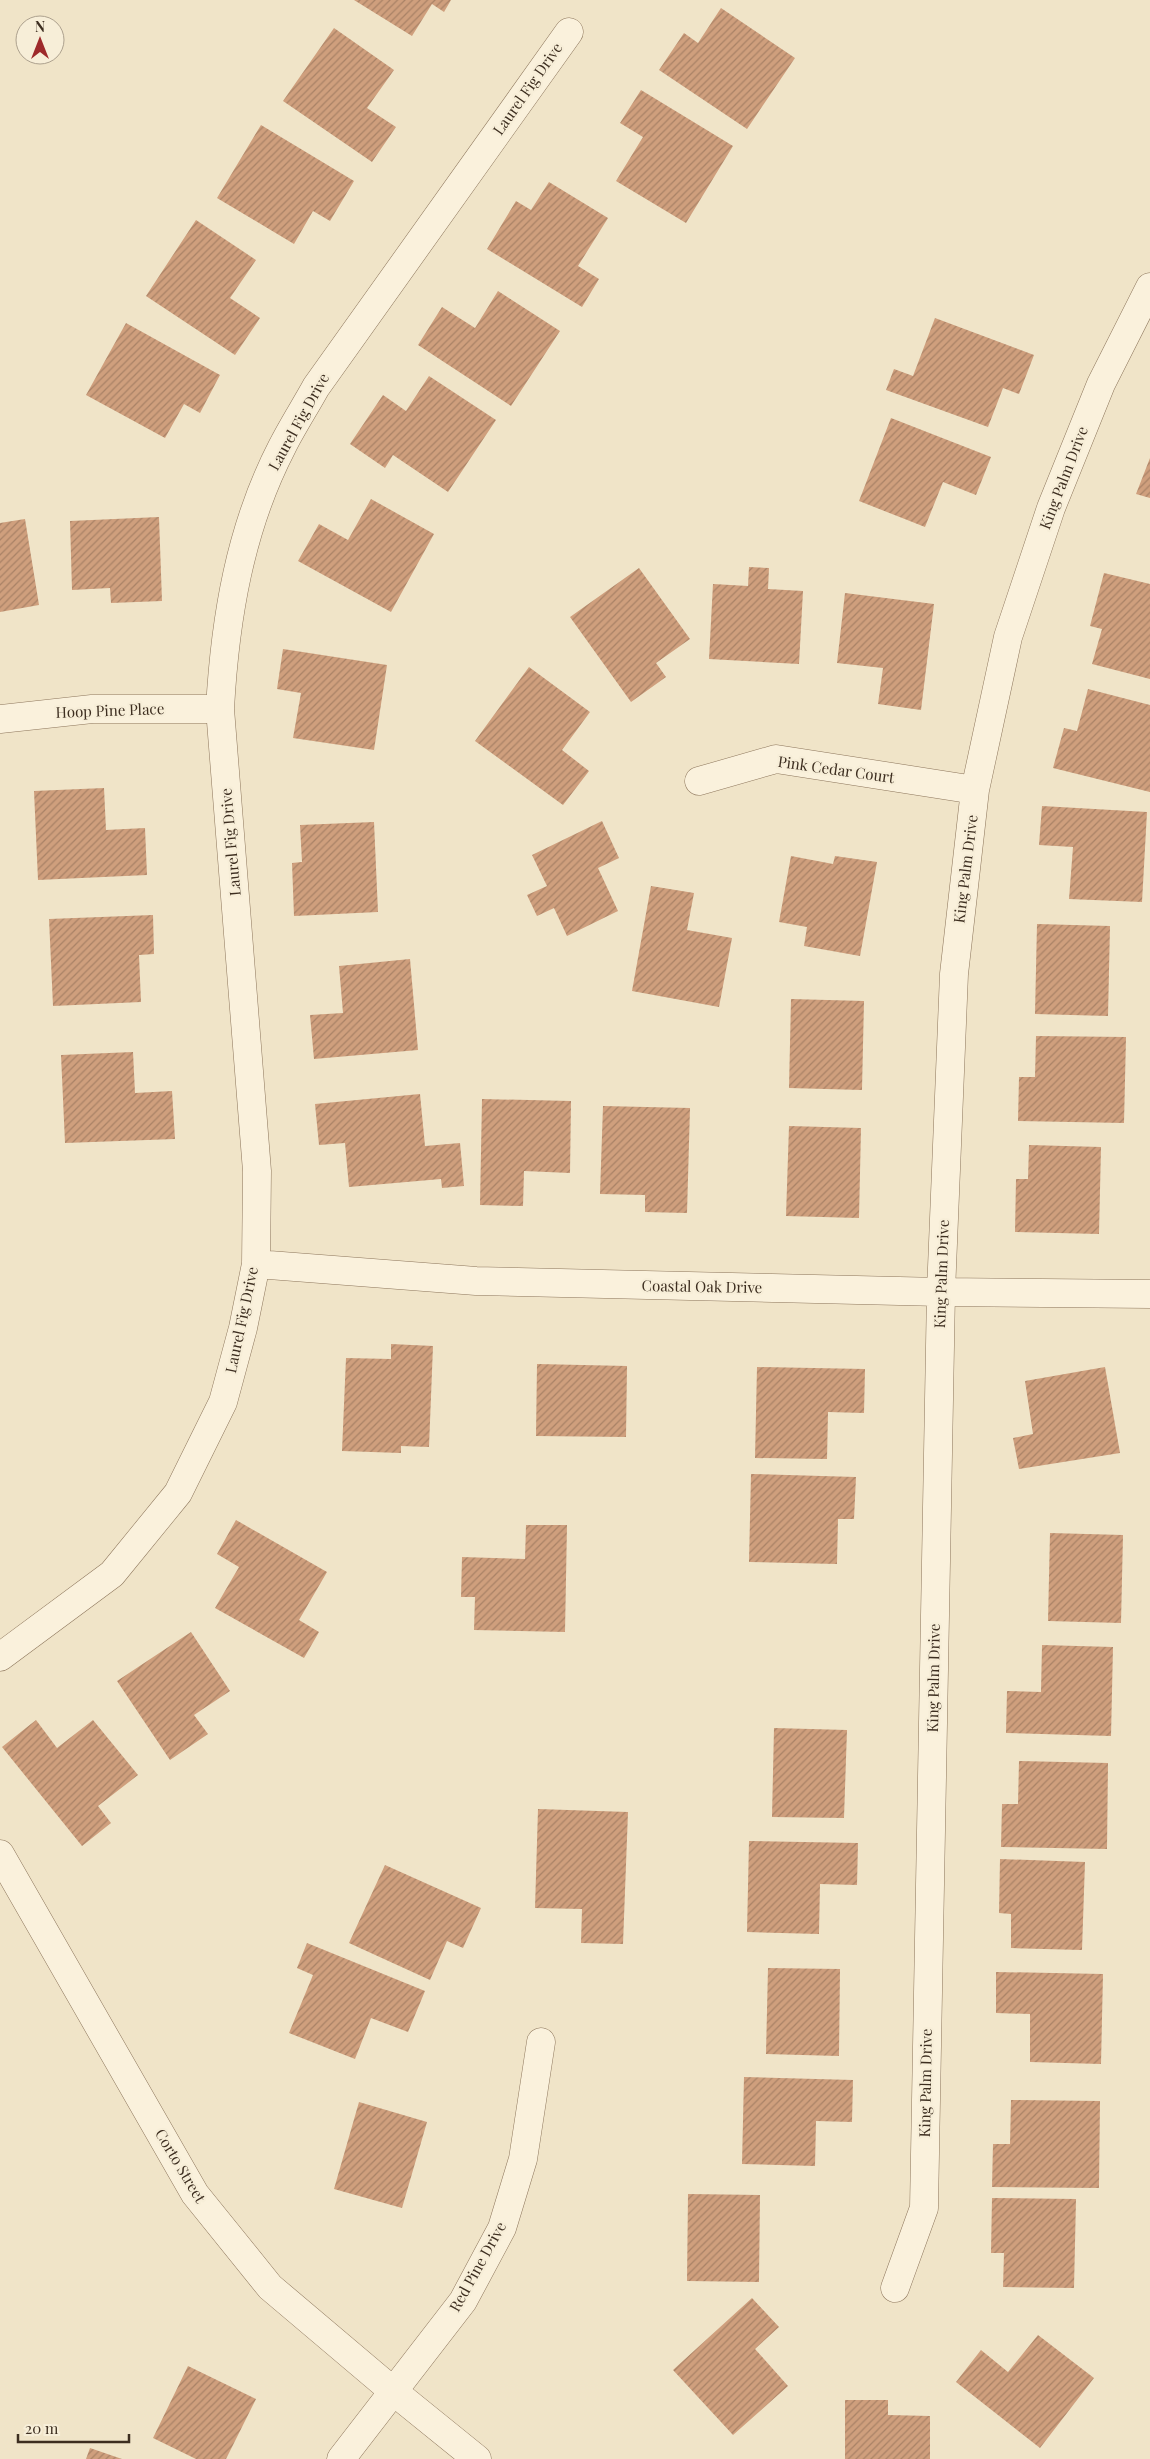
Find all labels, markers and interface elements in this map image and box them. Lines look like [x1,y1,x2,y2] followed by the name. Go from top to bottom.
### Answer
[15,15,65,65] north arrow
[35,17,45,36] text: N
[488,38,566,139] street label: Laurel Fig Drive
[263,369,333,474] street label: Laurel Fig Drive
[1034,423,1092,532] street label: King Palm Drive
[55,698,165,722] street label: Hoop Pine Place
[777,751,896,787] street label: Pink Cedar Court
[215,787,245,897] street label: Laurel Fig Drive
[948,814,982,924] street label: King Palm Drive
[929,1219,953,1329] street label: King Palm Drive
[220,1265,262,1375] street label: Laurel Fig Drive
[642,1275,762,1297] street label: Coastal Oak Drive
[922,1623,944,1733] street label: King Palm Drive
[914,2028,936,2138] street label: King Palm Drive
[151,2125,211,2207] street label: Corto Street
[444,2218,510,2315] street label: Red Pine Drive
[18,2412,129,2444] scale bar
[25,2418,59,2438] text: 20 m

